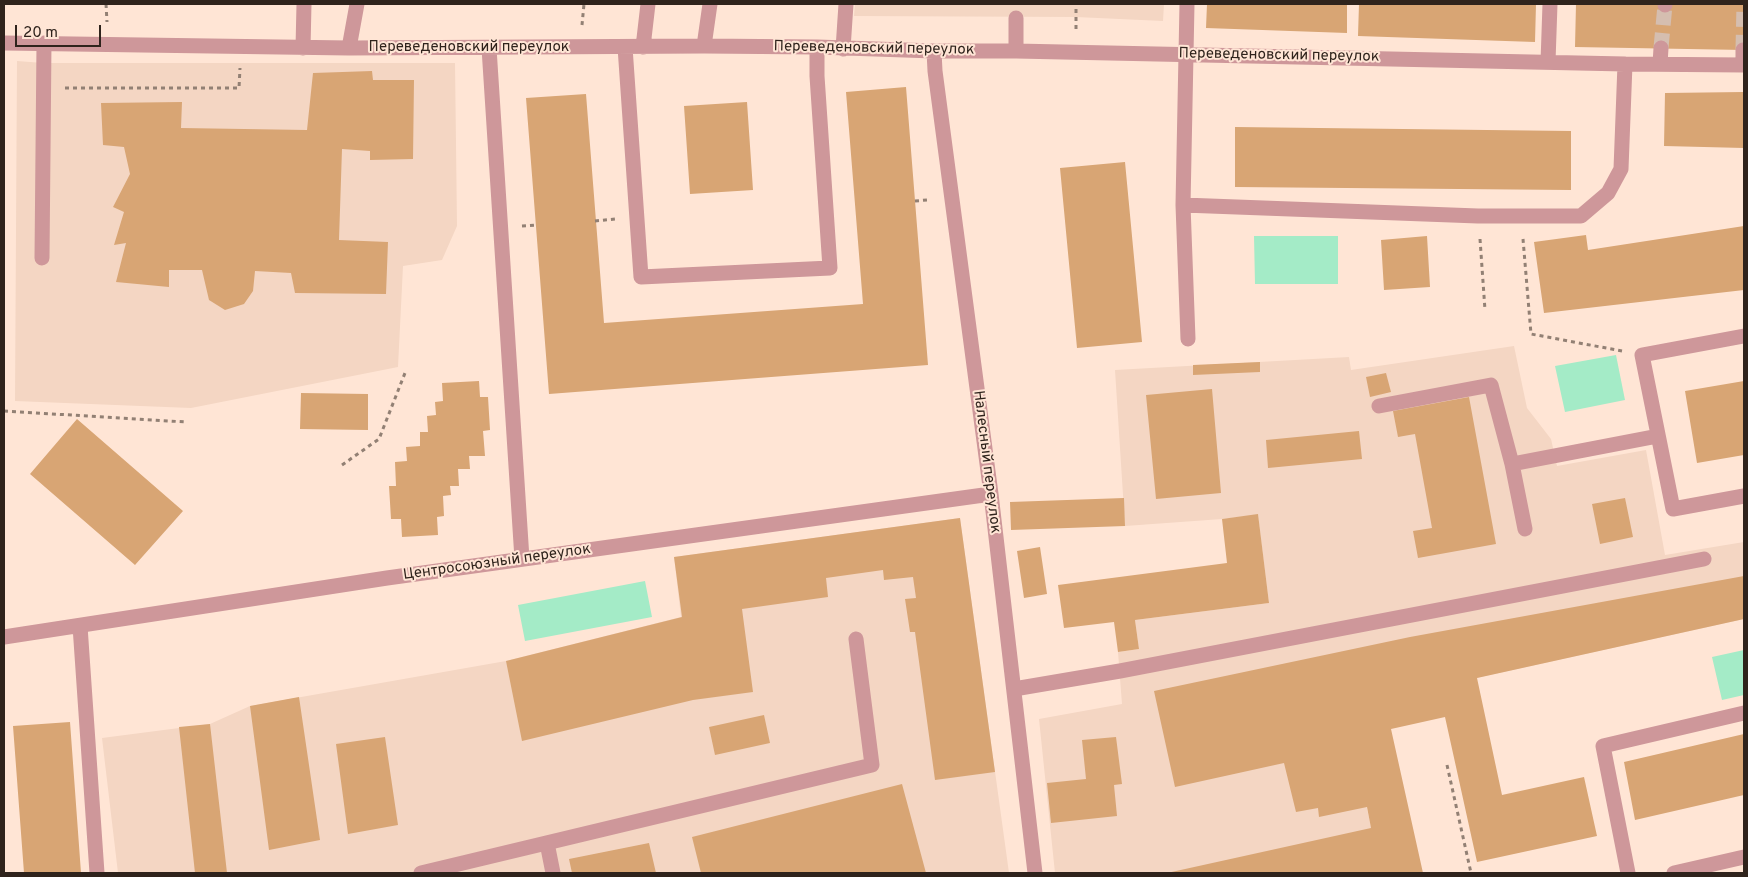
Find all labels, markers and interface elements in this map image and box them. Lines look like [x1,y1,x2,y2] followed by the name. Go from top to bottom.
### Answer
[18,15,104,47] scale bar
[23,24,58,43] text: 20 m
[773,38,975,60] street label: Переведеновский переулок
[369,39,569,57] street label: Переведеновский переулок
[1178,45,1380,67] street label: Переведеновский переулок
[968,390,1004,534] street label: Налесный переулок
[402,541,592,585] street label: Центросоюзный переулок

